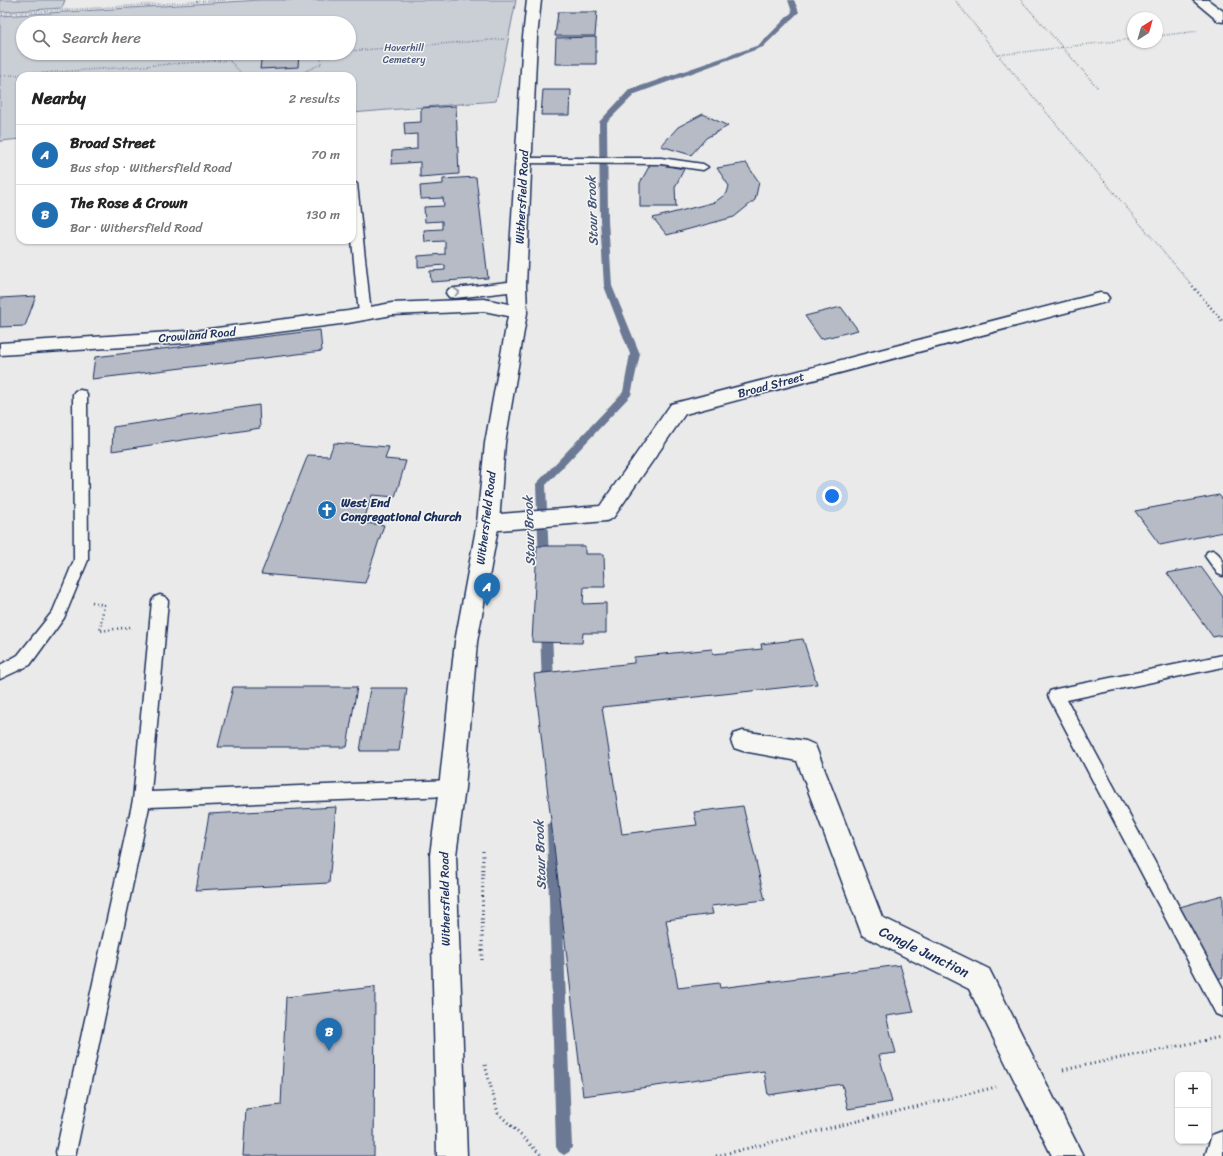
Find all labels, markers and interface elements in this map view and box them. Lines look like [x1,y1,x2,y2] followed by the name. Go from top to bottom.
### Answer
[1127,12,1163,48] north arrow
[16,16,356,60] search box
[62,25,141,51] text: Search here
[30,27,52,49] icon: search
[383,39,426,69] park label: Haverhill Cemetery
[32,83,86,113] text: Nearby
[289,87,340,110] text: 2 results
[70,130,156,156] text: Broad Street
[41,143,49,166] text: A
[311,143,340,166] text: 70 m
[509,148,536,244] street label: Withersfield Road
[70,156,231,179] text: Bus stop · Withersfield Road
[579,174,605,246] water label: Stour Brook
[70,190,188,216] text: The Rose & Crown
[41,203,49,226] text: B
[306,203,340,226] text: 130 m
[70,216,202,239] text: Bar · Withersfield Road
[454,288,460,297] one-way arrow
[157,321,237,349] street label: Crowland Road
[735,366,807,404] street label: Broad Street
[469,468,503,566] street label: Withersfield Road
[822,486,842,506] your location
[340,492,462,528] place label: West End Congregational Church
[516,494,542,566] water label: Stour Brook
[316,499,338,521] church icon: West End Congregational Church
[474,573,500,606] pin: A
[527,818,553,890] water label: Stour Brook
[433,850,457,946] street label: Withersfield Road
[874,919,974,985] street label: Cangle Junction
[316,1018,342,1051] pin: B
[1175,1072,1211,1144] map controls
[1175,1072,1211,1108] button: +
[1175,1108,1211,1144] button: −

